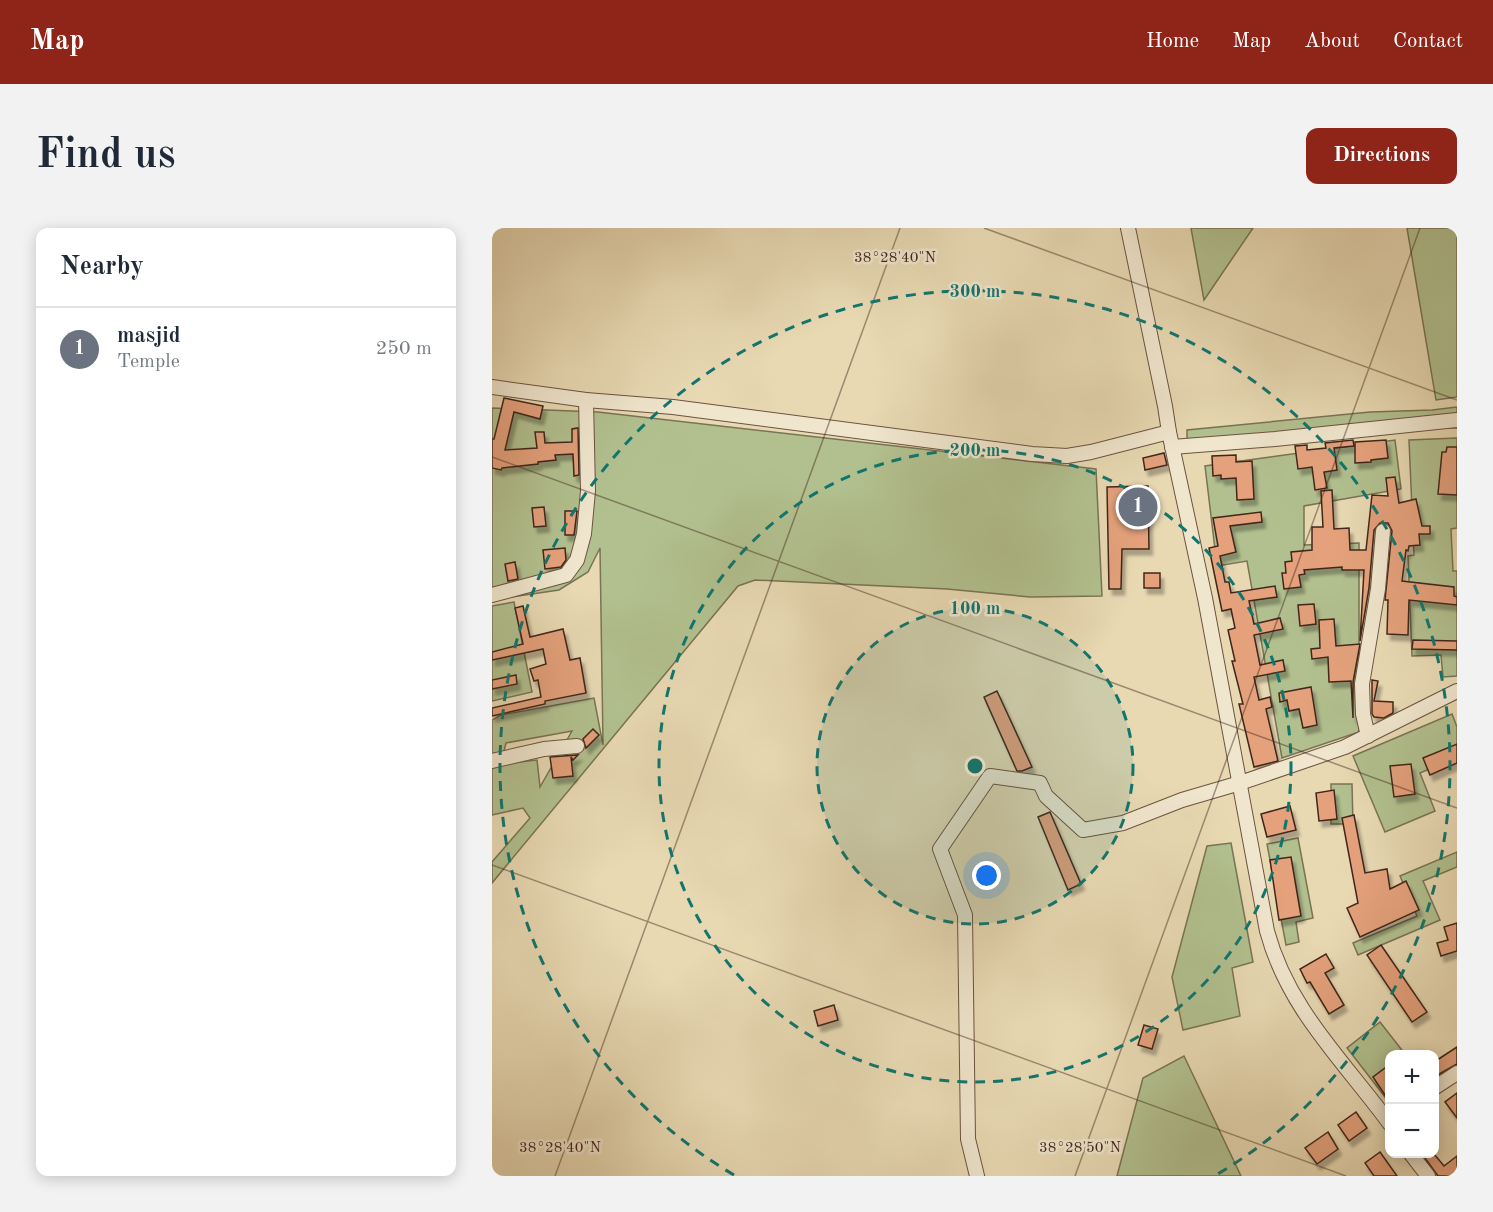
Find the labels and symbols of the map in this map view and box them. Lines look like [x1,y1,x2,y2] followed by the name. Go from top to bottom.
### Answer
[854,251,936,266] text: 38°28'40"N
[950,283,1000,301] text: 300 m
[950,442,1000,460] text: 200 m
[1118,484,1158,530] pin: 1
[950,600,1000,618] text: 100 m
[965,756,985,776] centre of rings
[972,861,1001,890] your location
[519,1141,601,1156] text: 38°28'40"N
[1039,1141,1121,1156] text: 38°28'50"N

